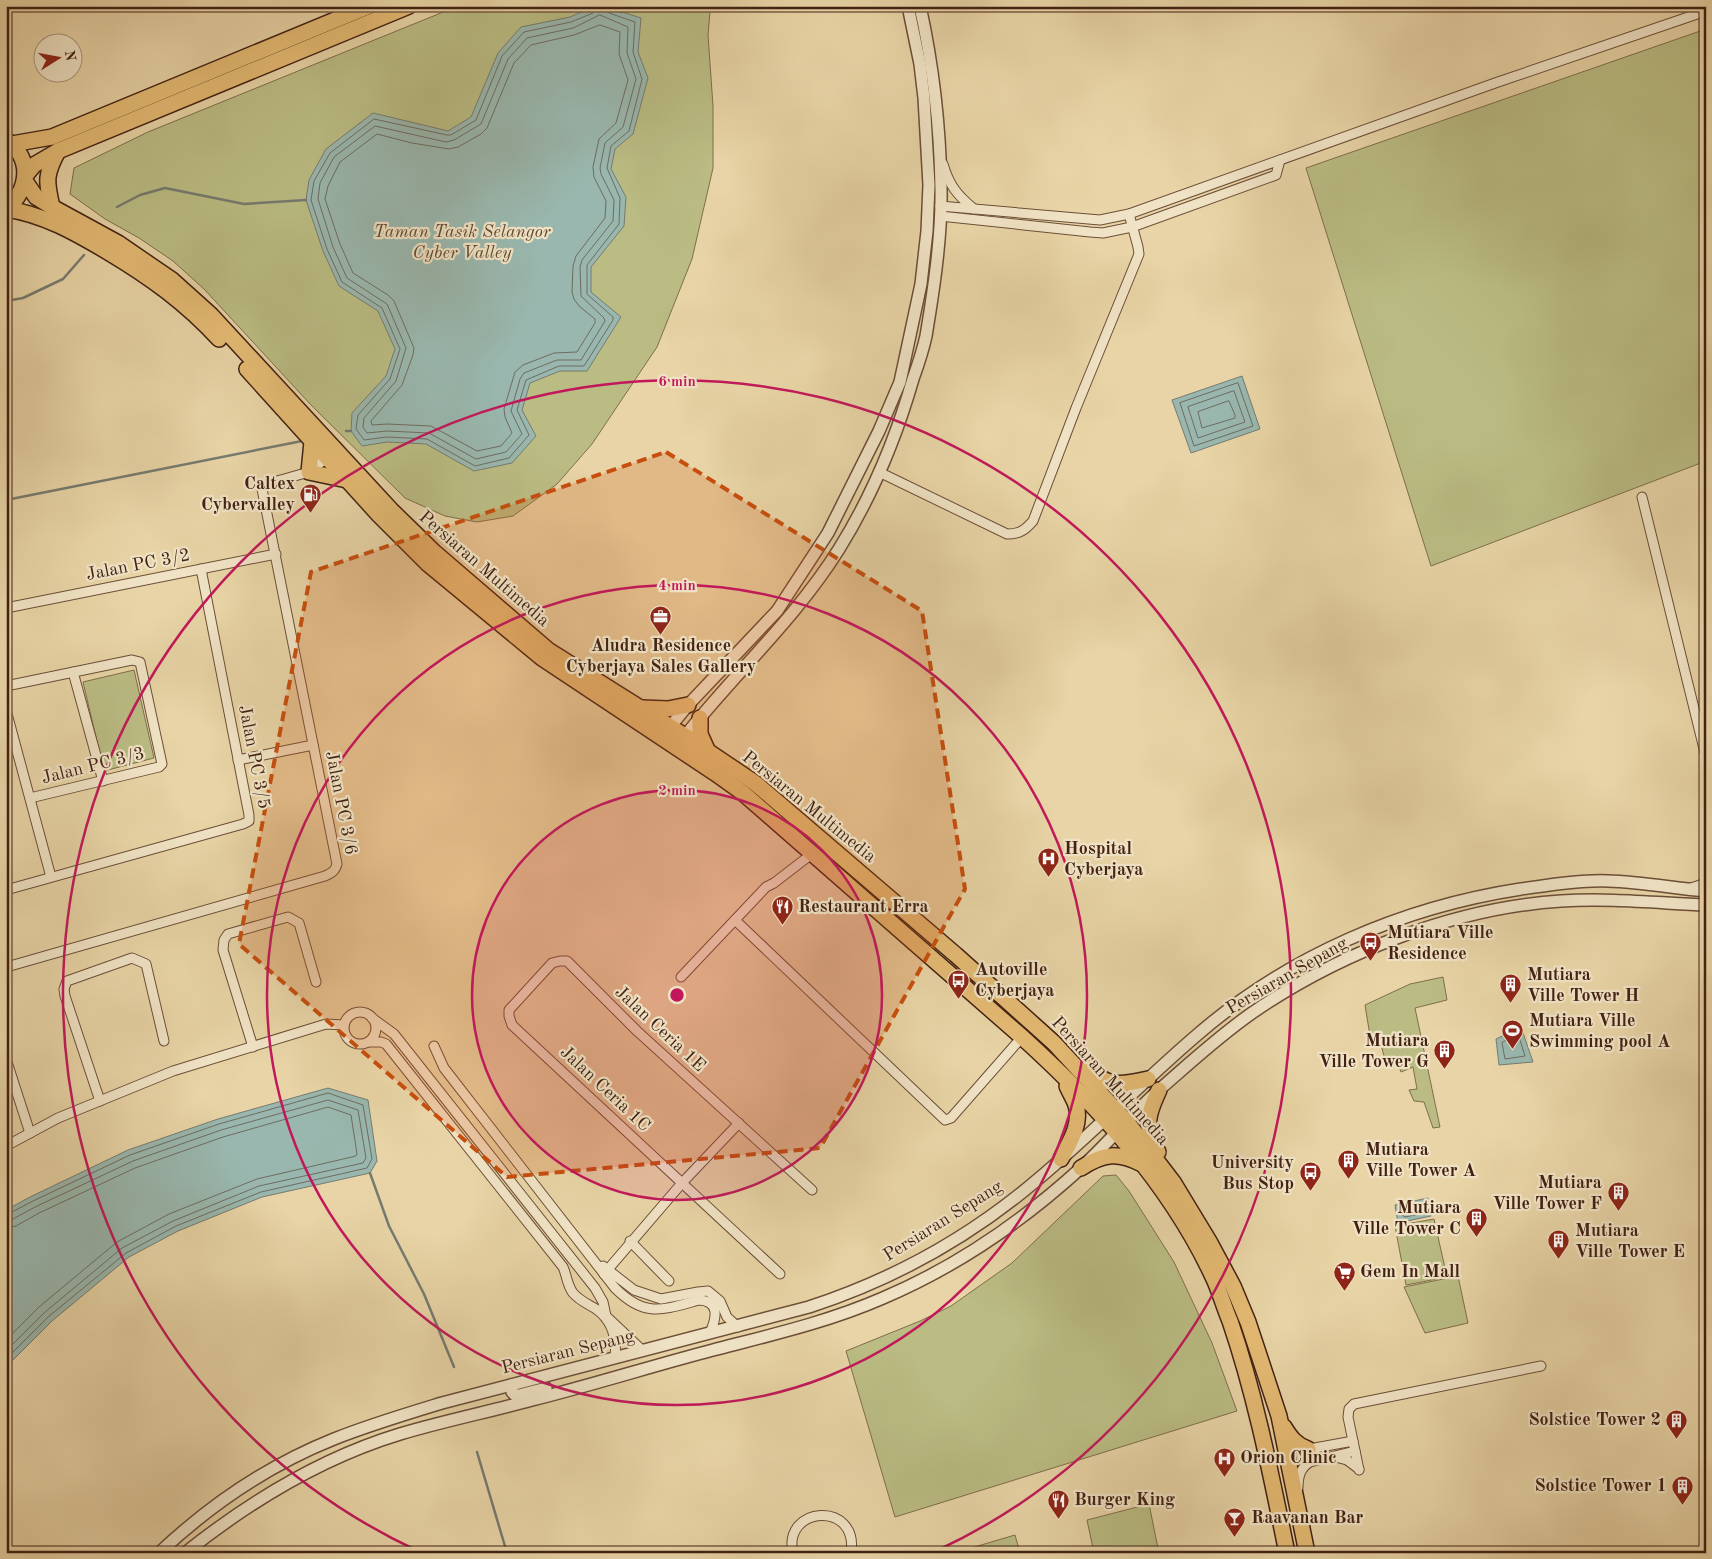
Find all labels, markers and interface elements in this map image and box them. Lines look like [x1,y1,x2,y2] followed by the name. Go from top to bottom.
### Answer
[32,32,82,82] north arrow
[62,49,78,63] text: N
[373,223,552,262] park label: Taman Tasik Selangor Cyber Valley
[658,375,696,390] text: 6 min
[201,475,295,514] place label: Caltex Cybervalley
[299,482,323,513] fuel station icon: Caltex Cybervalley
[415,508,553,630] street label: Persiaran Multimedia
[85,546,191,584] street label: Jalan PC 3/2
[658,579,696,594] text: 4 min
[649,604,673,635] office icon: Aludra Residence Cyberjaya Sales Gallery
[566,637,756,676] place label: Aludra Residence Cyberjaya Sales Gallery
[235,704,273,810] street label: Jalan PC 3/5
[40,745,146,787] street label: Jalan PC 3/3
[739,748,879,866] street label: Persiaran Multimedia
[322,750,360,856] street label: Jalan PC 3/6
[658,784,696,799] text: 2 min
[1064,840,1143,879] place label: Hospital Cyberjaya
[1036,847,1060,878] hospital icon: Hospital Cyberjaya
[770,895,794,926] restaurant icon: Restaurant Erra
[798,898,929,916] place label: Restaurant Erra
[1387,924,1494,963] place label: Mutiara Ville Residence
[1359,931,1383,962] bus stop icon: Mutiara Ville Residence
[1223,934,1351,1018] street label: Persiaran Sepang
[975,961,1054,1000] place label: Autoville Cyberjaya
[1527,966,1640,1005] place label: Mutiara Ville Tower H
[947,968,971,999] bus stop icon: Autoville Cyberjaya
[1499,973,1523,1004] building icon: Mutiara Ville Tower H
[611,983,709,1075] street label: Jalan Ceria 1E
[668,986,686,1004] centre of rings
[1529,1012,1671,1051] place label: Mutiara Ville Swimming pool A
[1048,1013,1172,1149] street label: Persiaran Multimedia
[1501,1019,1525,1050] sports icon: Mutiara Ville Swimming pool A
[1319,1032,1429,1071] place label: Mutiara Ville Tower G
[1433,1039,1457,1070] building icon: Mutiara Ville Tower G
[556,1043,654,1135] street label: Jalan Ceria 1C
[1365,1141,1477,1180] place label: Mutiara Ville Tower A
[1337,1148,1361,1179] building icon: Mutiara Ville Tower A
[1210,1154,1294,1193] place label: University Bus Stop
[1298,1161,1322,1192] bus stop icon: University Bus Stop
[1492,1174,1602,1213] place label: Mutiara Ville Tower F
[880,1177,1006,1265] street label: Persiaran Sepang
[1606,1181,1630,1212] building icon: Mutiara Ville Tower F
[1352,1199,1461,1238] place label: Mutiara Ville Tower C
[1465,1206,1489,1237] building icon: Mutiara Ville Tower C
[1575,1222,1685,1261] place label: Mutiara Ville Tower E
[1547,1229,1571,1260] building icon: Mutiara Ville Tower E
[1332,1260,1356,1291] supermarket icon: Gem In Mall
[1360,1263,1461,1281] place label: Gem In Mall
[500,1327,637,1377] street label: Persiaran Sepang
[1665,1408,1689,1439] building icon: Solstice Tower 2
[1528,1411,1661,1429] place label: Solstice Tower 2
[1212,1446,1236,1477] hospital icon: Orion Clinic
[1240,1449,1337,1467] place label: Orion Clinic
[1671,1474,1695,1505] building icon: Solstice Tower 1
[1534,1477,1667,1495] place label: Solstice Tower 1
[1046,1488,1070,1519] restaurant icon: Burger King
[1074,1491,1175,1509] place label: Burger King
[1223,1506,1247,1537] bar icon: Raavanan Bar
[1251,1509,1364,1527] place label: Raavanan Bar

